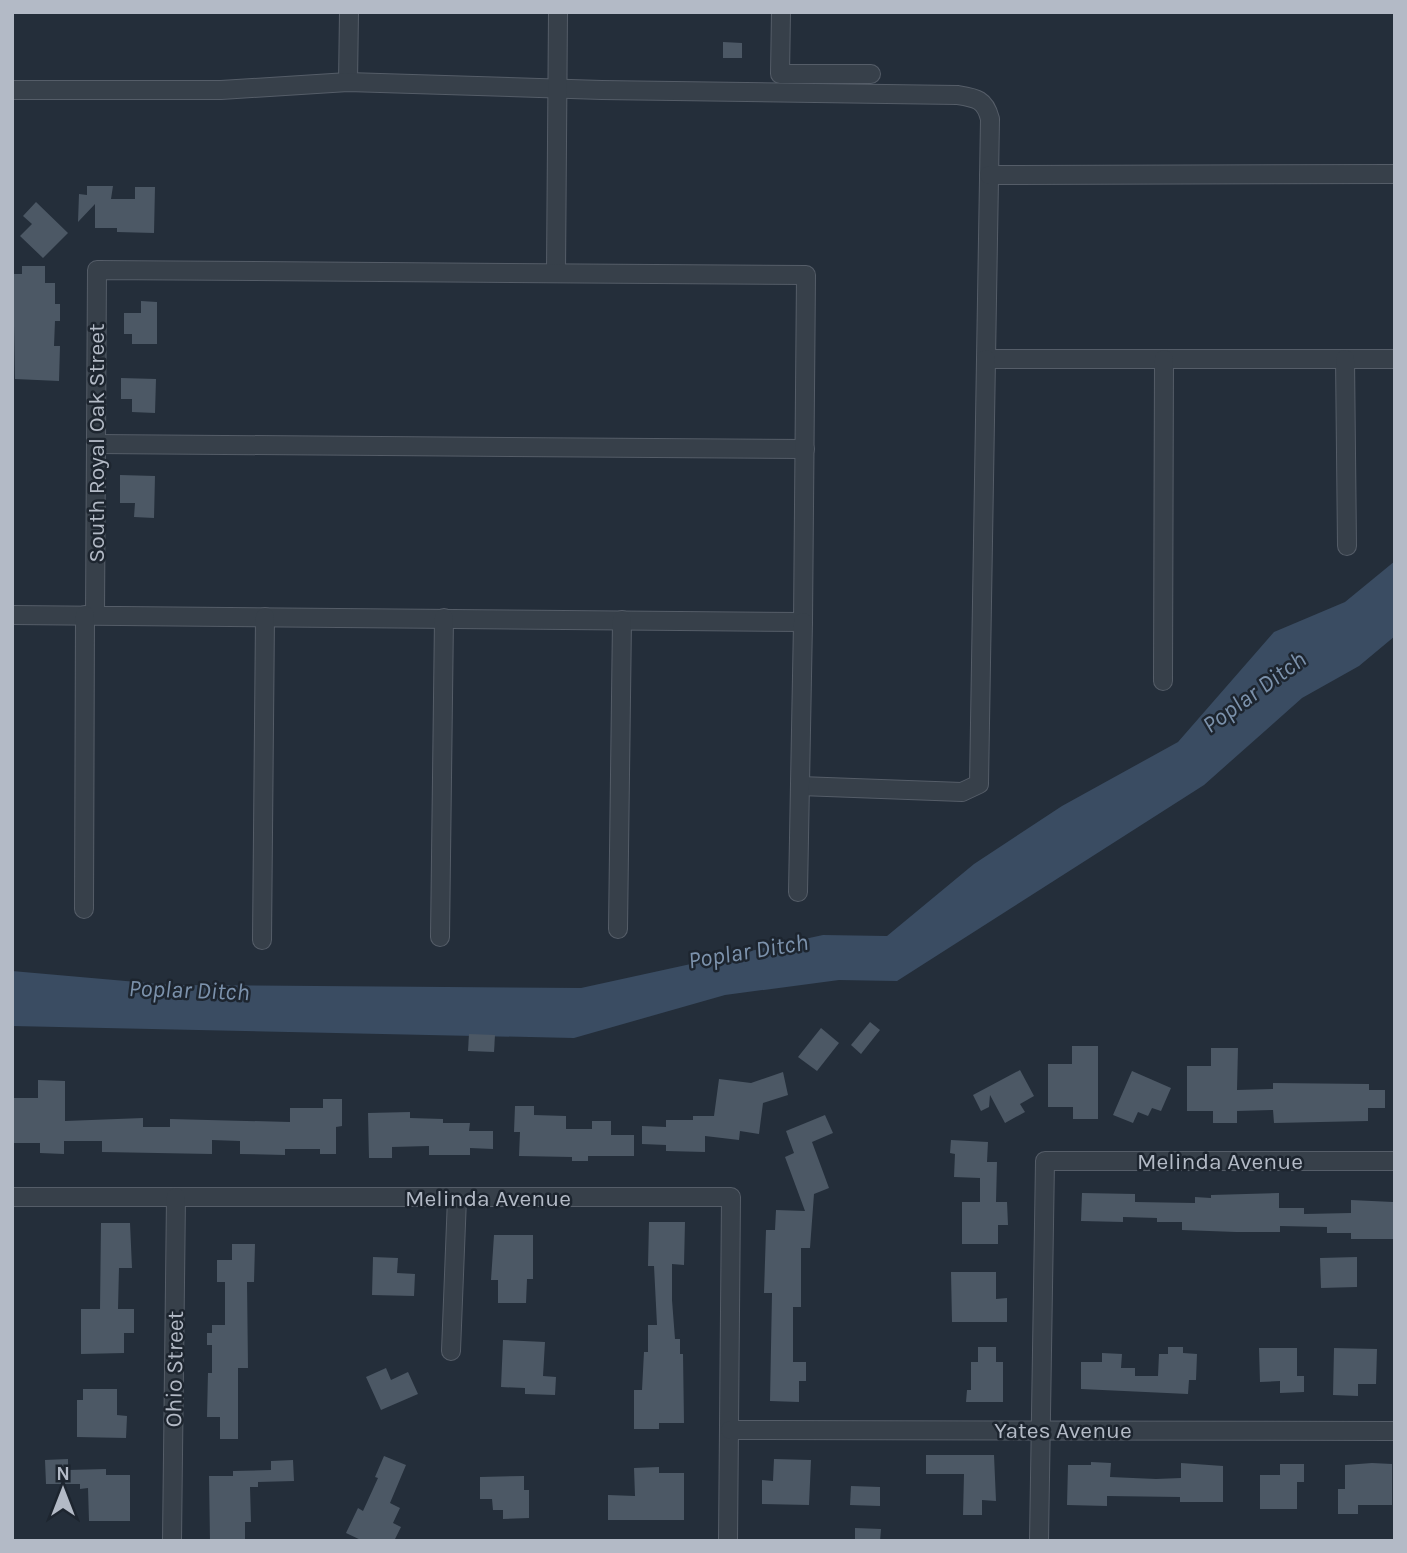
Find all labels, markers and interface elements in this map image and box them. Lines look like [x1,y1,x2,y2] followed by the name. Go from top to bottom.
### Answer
[83,323,110,563] street label: South Royal Oak Street
[1197,645,1311,739] water label: Poplar Ditch
[686,928,810,974] water label: Poplar Ditch
[128,974,250,1006] water label: Poplar Ditch
[1137,1148,1303,1175] street label: Melinda Avenue
[405,1185,571,1212] street label: Melinda Avenue
[160,1310,189,1428] street label: Ohio Street
[994,1417,1132,1444] street label: Yates Avenue
[28,1455,98,1525] north arrow
[56,1463,70,1485] text: N

